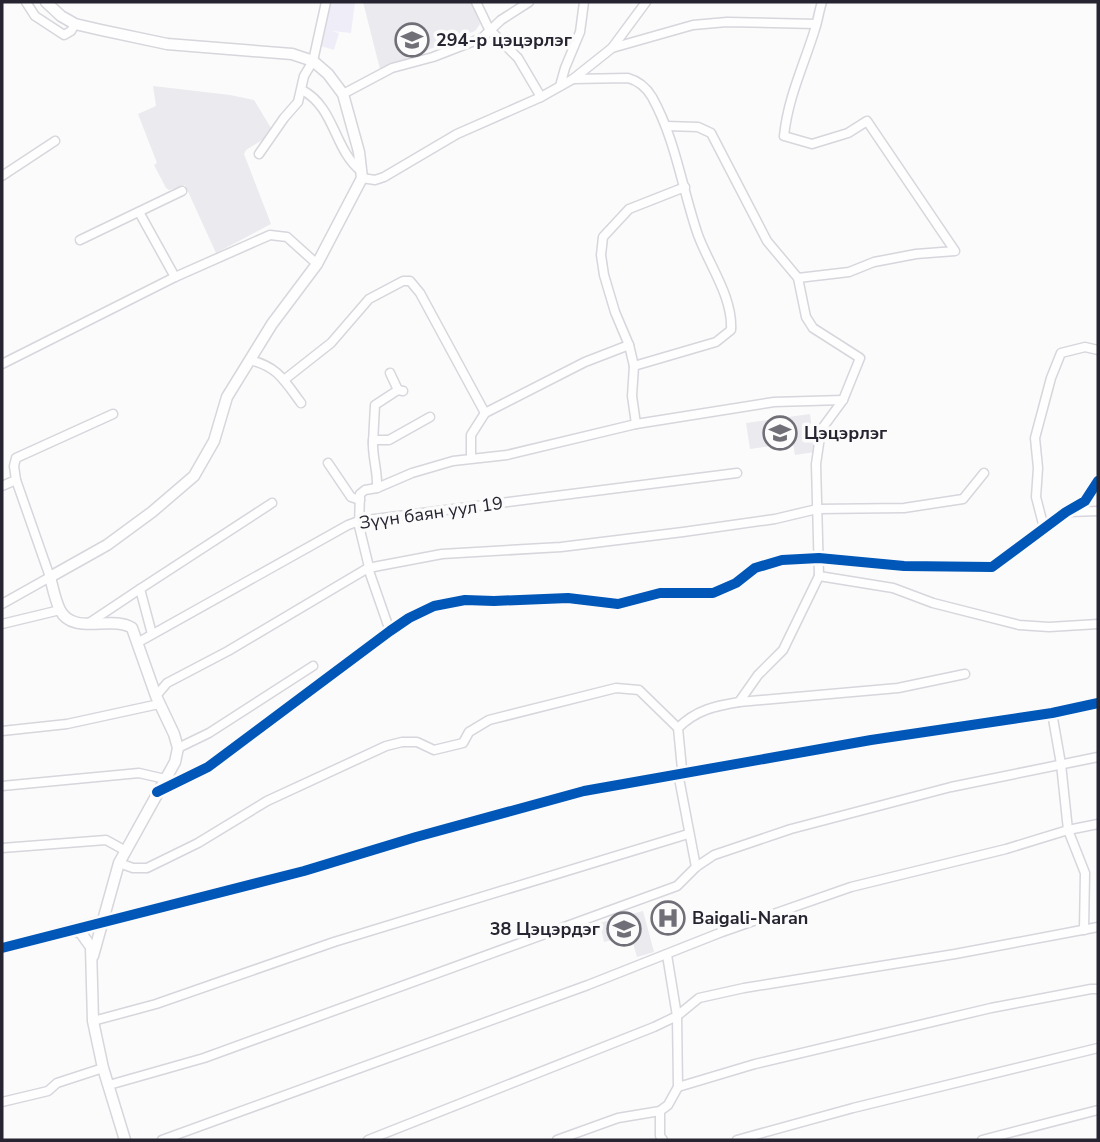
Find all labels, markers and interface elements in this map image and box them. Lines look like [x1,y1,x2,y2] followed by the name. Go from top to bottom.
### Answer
[393,21,431,59] school or university icon: 294-р цэцэрлэг
[436,28,572,52] place label: 294-р цэцэрлэг
[761,414,799,452] school or university icon: Цэцэрлэг
[804,421,887,445] place label: Цэцэрлэг
[358,491,504,535] street label: Зүүн баян уул 19
[649,899,687,937] hospital icon: Baigali-Naran
[692,906,808,930] place label: Baigali-Naran
[605,910,643,948] school or university icon: 38 Цэцэрдэг
[490,917,600,941] place label: 38 Цэцэрдэг

